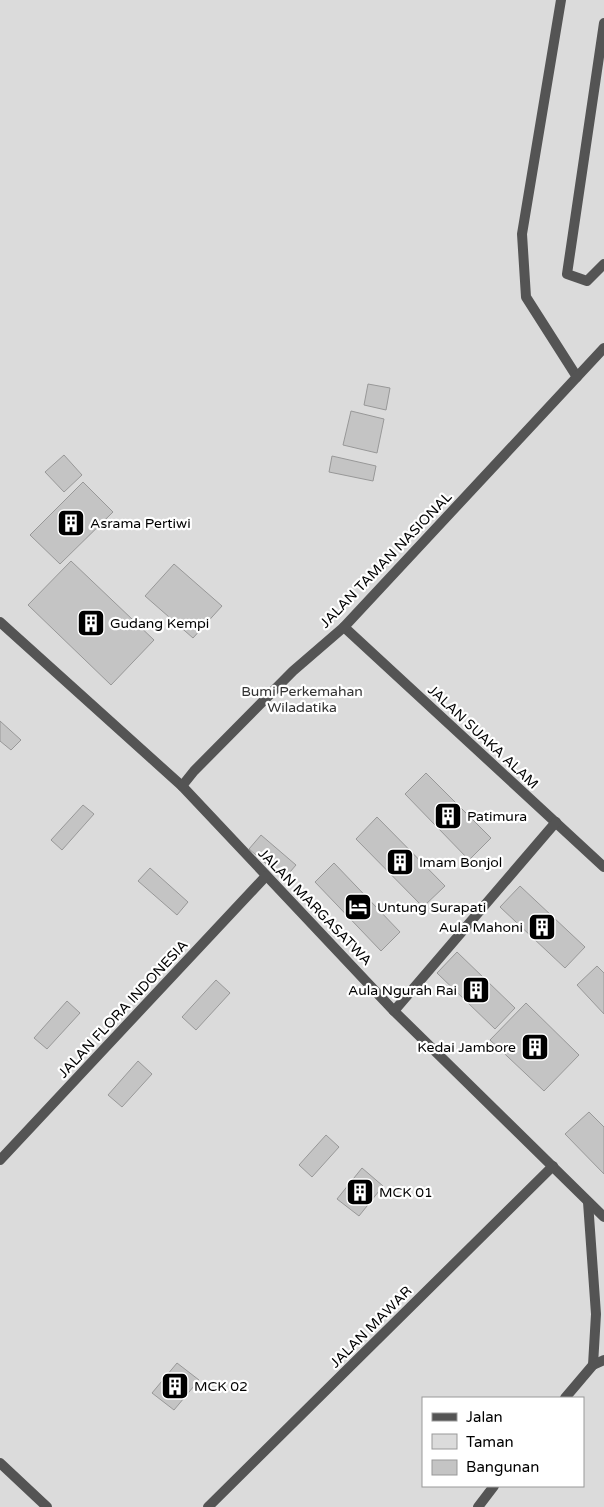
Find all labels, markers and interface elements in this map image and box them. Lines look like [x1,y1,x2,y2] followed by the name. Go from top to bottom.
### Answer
[317,488,455,632] street label: JALAN TAMAN NASIONAL
[56,508,86,538] building icon: Asrama Pertiwi
[90,515,191,532] place label: Asrama Pertiwi
[76,608,106,638] building icon: Gudang Kempi
[110,615,209,632] place label: Gudang Kempi
[424,681,542,793] street label: JALAN SUAKA ALAM
[241,683,363,716] park label: Bumi Perkemahan Wiladatika
[433,801,463,831] building icon: Patimura
[467,808,527,825] place label: Patimura
[255,845,375,969] street label: JALAN MARGASATWA
[385,847,415,877] building icon: Imam Bonjol
[419,854,502,871] place label: Imam Bonjol
[343,892,373,922] hotel icon: Untung Surapati
[377,899,486,916] place label: Untung Surapati
[527,912,557,942] building icon: Aula Mahoni
[439,919,523,936] place label: Aula Mahoni
[55,936,191,1082] street label: JALAN FLORA INDONESIA
[461,975,491,1005] building icon: Aula Ngurah Rai
[348,982,457,999] place label: Aula Ngurah Rai
[520,1032,550,1062] building icon: Kedai Jambore
[417,1039,516,1056] place label: Kedai Jambore
[345,1177,375,1207] building icon: MCK 01
[379,1184,433,1201] place label: MCK 01
[327,1283,415,1371] street label: JALAN MAWAR
[160,1371,190,1401] building icon: MCK 02
[194,1378,248,1395] place label: MCK 02
[422,1397,584,1487] legend
[466,1408,503,1426] text: Jalan
[466,1433,514,1451] text: Taman
[466,1458,539,1476] text: Bangunan

